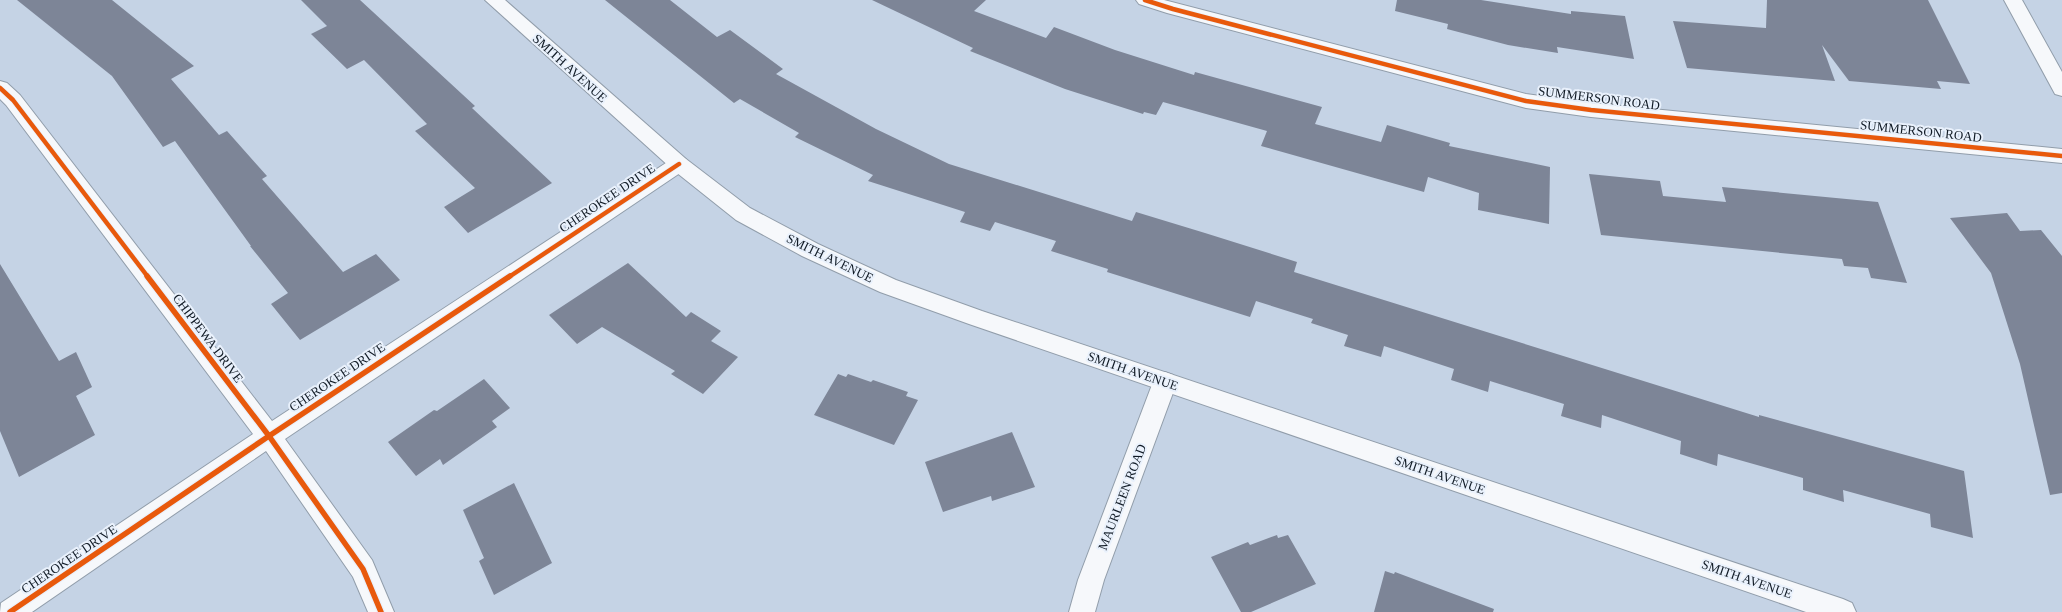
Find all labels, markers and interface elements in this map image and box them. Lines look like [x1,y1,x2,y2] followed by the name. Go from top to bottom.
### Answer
[530,31,610,105] street label: SMITH AVENUE
[1537,83,1661,113] street label: SUMMERSON ROAD
[1859,117,1983,145] street label: SUMMERSON ROAD
[556,160,658,236] street label: CHEROKEE DRIVE
[784,230,876,286] street label: SMITH AVENUE
[170,291,246,385] street label: CHIPPEWA DRIVE
[286,339,388,415] street label: CHEROKEE DRIVE
[1086,348,1180,394] street label: SMITH AVENUE
[1095,442,1149,552] street label: MAURLEEN ROAD
[1393,452,1487,498] street label: SMITH AVENUE
[18,521,120,597] street label: CHEROKEE DRIVE
[1700,556,1794,602] street label: SMITH AVENUE

